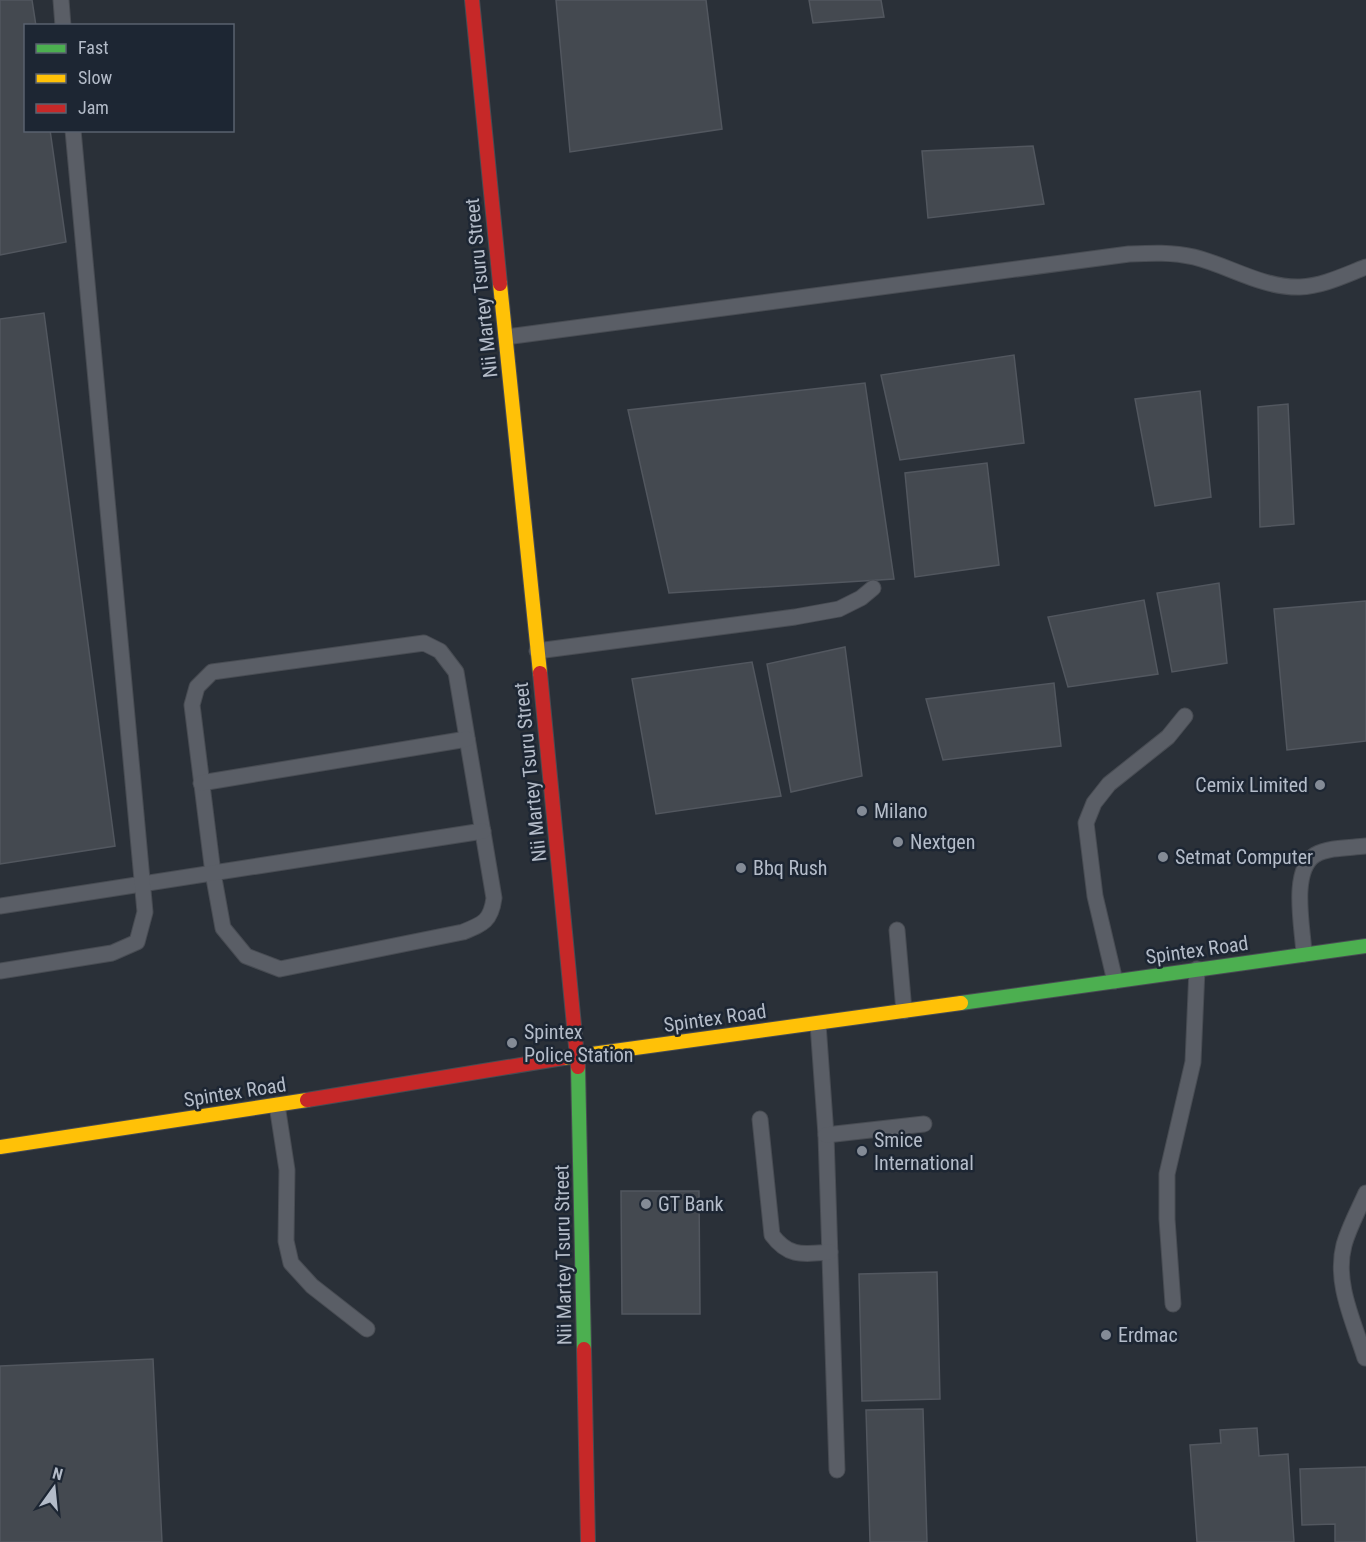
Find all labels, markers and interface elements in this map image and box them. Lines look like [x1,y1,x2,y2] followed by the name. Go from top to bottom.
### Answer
[24,24,234,132] legend
[78,37,109,58] text: Fast
[78,67,113,88] text: Slow
[78,97,109,118] text: Jam
[460,197,502,379] street label: Nii Martey Tsuru Street
[509,681,551,863] street label: Nii Martey Tsuru Street
[1195,773,1308,797] place label: Cemix Limited
[1313,778,1327,792] marker: Cemix Limited
[874,799,928,823] place label: Milano
[855,804,869,818] marker: Milano
[910,830,975,854] place label: Nextgen
[891,835,905,849] marker: Nextgen
[1175,845,1313,869] place label: Setmat Computer
[1156,850,1170,864] marker: Setmat Computer
[753,856,827,880] place label: Bbq Rush
[734,861,748,875] marker: Bbq Rush
[1144,931,1250,969] street label: Spintex Road
[662,999,768,1037] street label: Spintex Road
[524,1020,633,1067] place label: Spintex Police Station
[505,1036,519,1050] marker: Spintex Police Station
[182,1072,288,1112] street label: Spintex Road
[874,1128,974,1175] place label: Smice International
[855,1144,869,1158] marker: Smice International
[549,1165,577,1345] street label: Nii Martey Tsuru Street
[658,1192,724,1216] place label: GT Bank
[639,1197,653,1211] marker: GT Bank
[1118,1323,1178,1347] place label: Erdmac
[1099,1328,1113,1342] marker: Erdmac
[24,1458,84,1518] north arrow
[51,1464,65,1484] text: N

